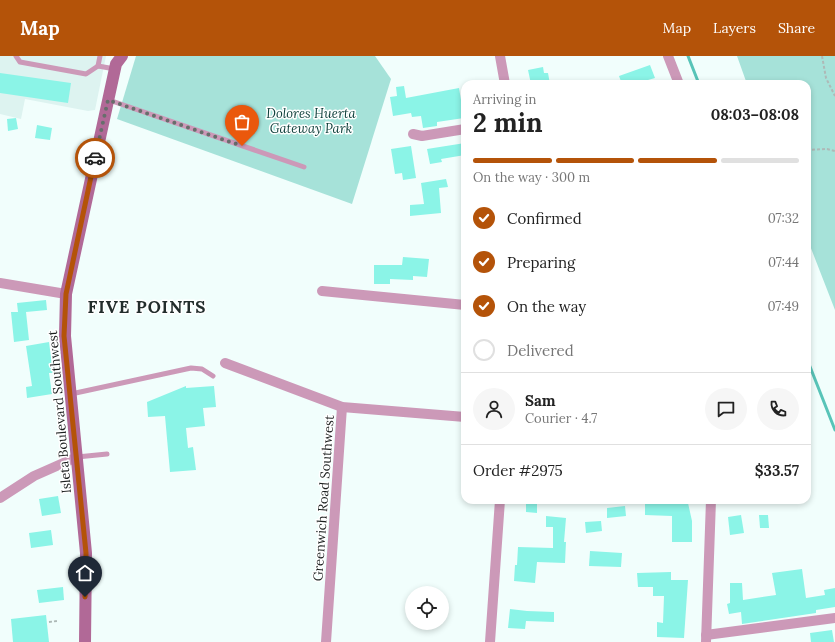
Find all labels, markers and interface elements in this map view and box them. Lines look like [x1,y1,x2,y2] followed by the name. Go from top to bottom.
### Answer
[20,16,60,40] text: Map
[663,19,691,37] text: Map
[713,19,756,37] text: Layers
[778,19,815,37] text: Share
[473,91,536,108] text: Arriving in
[225,105,259,146] pin
[266,105,357,137] park label: Dolores Huerta Gateway Park
[711,105,799,124] text: 08:03–08:08
[473,106,543,139] text: 2 min
[231,111,253,133] icon: bag
[75,138,115,178] courier
[84,147,106,169] icon: car
[473,169,590,186] text: On the way · 300 m
[473,207,495,229] icon: check
[507,209,582,228] text: Confirmed
[768,210,799,227] text: 07:32
[473,251,495,273] icon: check
[507,253,575,272] text: Preparing
[768,254,799,271] text: 07:44
[473,295,495,317] icon: check
[87,296,207,318] district label: FIVE POINTS
[507,297,586,316] text: On the way
[767,298,799,315] text: 07:49
[44,330,75,494] street label: Isleta Boulevard Southwest
[507,341,574,360] text: Delivered
[473,388,515,430] button: person
[705,388,747,430] button: chat
[757,388,799,430] button: phone
[525,391,556,410] text: Sam
[525,410,597,427] text: Courier · 4.7
[309,414,338,582] street label: Greenwich Road Southwest
[473,461,563,480] text: Order #2975
[755,461,799,480] text: $33.57
[68,556,102,597] pin
[74,562,96,584] icon: home
[405,586,449,630] map controls
[405,586,449,630] button: locate

